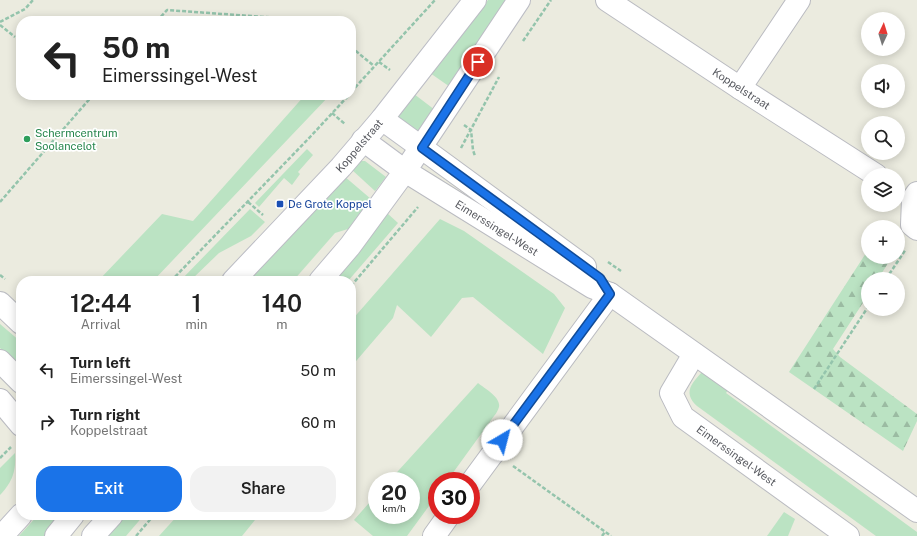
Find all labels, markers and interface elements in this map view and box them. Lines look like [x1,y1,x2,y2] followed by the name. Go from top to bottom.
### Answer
[861,12,905,56] north arrow
[861,12,905,316] map controls
[102,31,170,64] text: 50 m
[36,32,88,84] icon: left
[461,45,495,79] pin
[467,51,489,73] icon: arrive
[861,64,905,108] button: sound
[102,65,257,86] text: Eimerssingel-West
[710,66,772,112] street label: Koppelstraat
[861,116,905,160] button: search
[333,117,385,175] street label: Koppelstraat
[35,127,118,152] place label: Schermcentrum Soolancelot
[22,134,32,144] marker: Schermcentrum Soolancelot
[861,168,905,212] button: layers
[288,198,372,210] place label: De Grote Koppel
[453,198,540,258] street label: Eimerssingel-West
[275,199,285,209] marker: De Grote Koppel
[861,220,905,264] button: +
[861,272,905,316] button: −
[70,289,132,317] text: 12:44
[191,289,202,317] text: 1
[261,289,302,317] text: 140
[81,317,121,332] text: Arrival
[185,317,208,332] text: min
[276,317,287,332] text: m
[70,354,131,371] text: Turn left
[36,359,58,381] icon: left
[301,362,336,379] text: 50 m
[70,371,182,386] text: Eimerssingel-West
[70,406,140,423] text: Turn right
[36,411,58,433] icon: right
[301,414,336,431] text: 60 m
[481,419,523,461] position arrow
[70,423,148,438] text: Koppelstraat
[694,423,779,488] street label: Eimerssingel-West
[36,466,182,512] button: Exit
[190,466,336,512] button: Share
[428,472,480,524] speed limit sign: 30
[381,481,407,505] text: 20
[382,502,406,514] text: km/h

